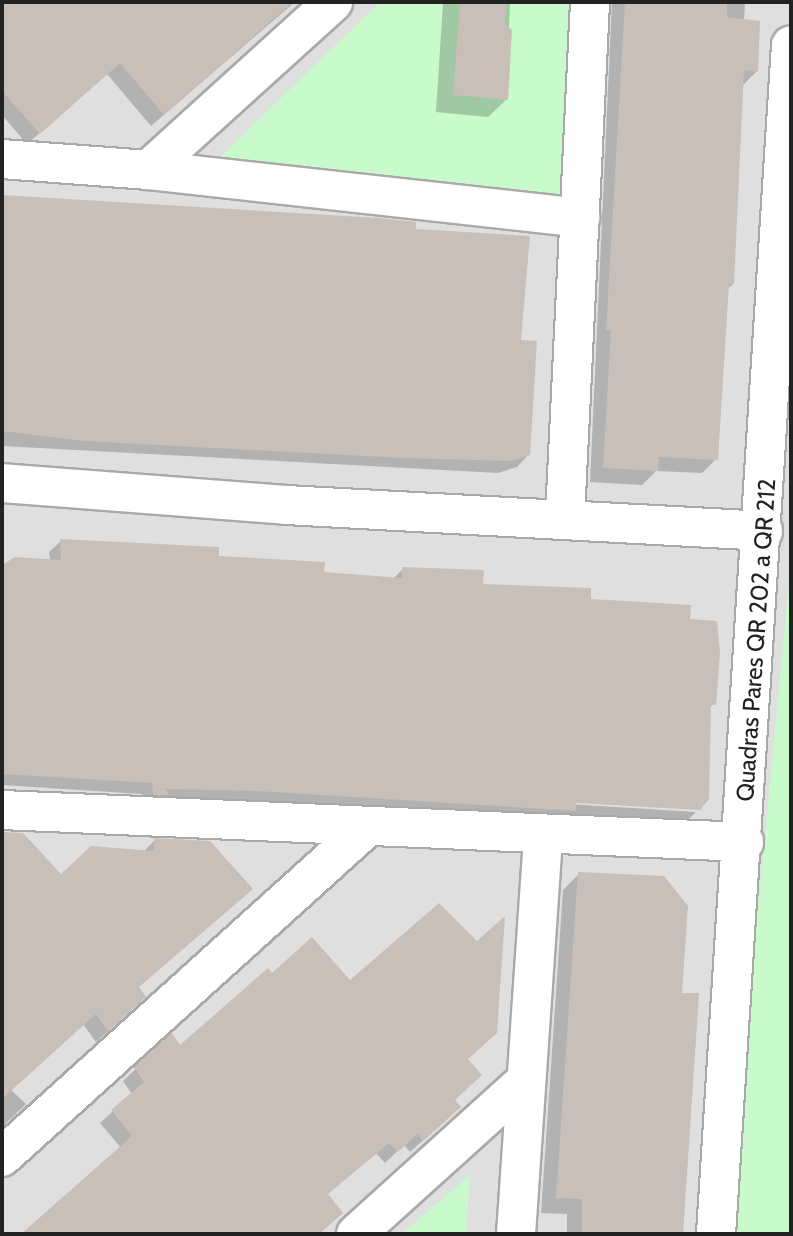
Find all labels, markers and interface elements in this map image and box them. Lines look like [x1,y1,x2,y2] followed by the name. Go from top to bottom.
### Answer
[730,478,782,802] street label: Quadras Pares QR 202 a QR 212

